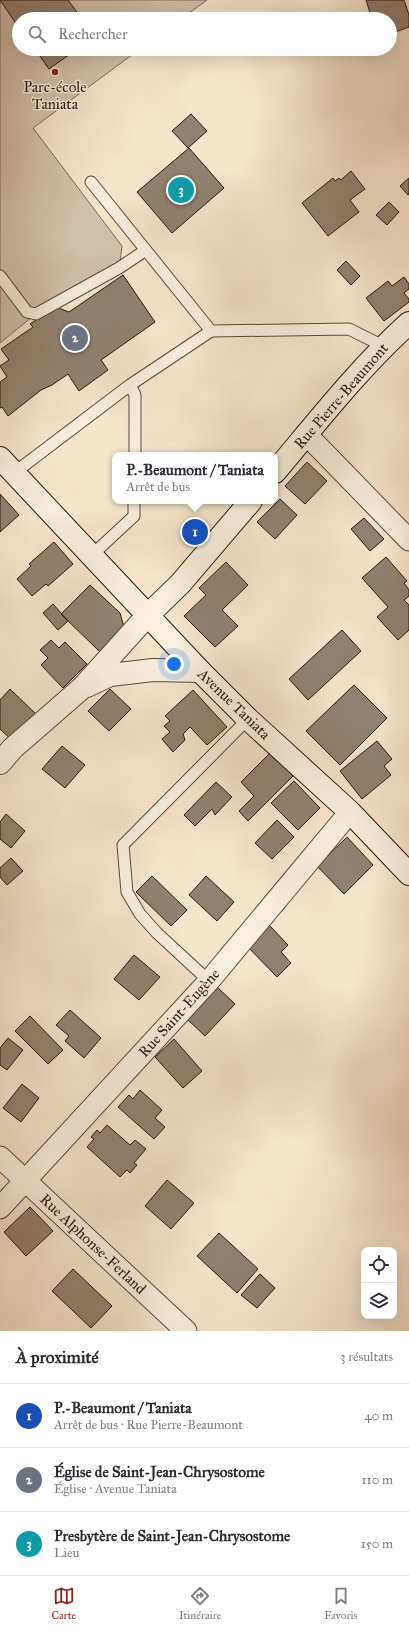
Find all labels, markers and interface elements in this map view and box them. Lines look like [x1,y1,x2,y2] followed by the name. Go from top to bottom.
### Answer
[12,12,397,56] search box
[26,23,48,45] icon: search
[58,25,128,43] text: Rechercher
[50,67,60,77] marker: Parc-école Taniata
[23,78,87,113] place label: Parc-école Taniata
[168,175,194,205] pin: 3
[62,323,88,353] pin: 2
[290,339,392,453] street label: Rue Pierre-Beaumont
[112,452,278,504] popup
[126,461,264,479] text: P.-Beaumont / Taniata
[126,479,190,495] text: Arrêt de bus
[182,517,208,547] pin: 1
[164,654,184,674] your location
[193,664,275,744] street label: Avenue Taniata
[135,965,223,1061] street label: Rue Saint-Eugène
[36,1190,150,1298] street label: Rue Alphonse-Ferland
[361,1247,397,1319] map controls
[361,1247,397,1283] button: locate
[361,1283,397,1319] button: layers
[16,1347,99,1368] text: À proximité
[340,1349,393,1365] text: 3 résultats
[54,1399,192,1417] text: P.-Beaumont / Taniata
[26,1408,32,1424] text: 1
[364,1408,393,1424] text: 40 m
[54,1417,243,1433] text: Arrêt de bus · Rue Pierre-Beaumont
[54,1463,265,1481] text: Église de Saint-Jean-Chrysostome
[26,1472,32,1488] text: 2
[361,1472,393,1488] text: 110 m
[54,1481,177,1497] text: Église · Avenue Taniata
[54,1527,290,1545] text: Presbytère de Saint-Jean-Chrysostome
[26,1536,32,1552] text: 3
[361,1536,393,1552] text: 150 m
[54,1545,79,1561] text: Lieu
[51,1585,76,1622] tab: Carte
[179,1585,221,1622] tab: Itinéraire
[324,1585,358,1622] tab: Favoris

